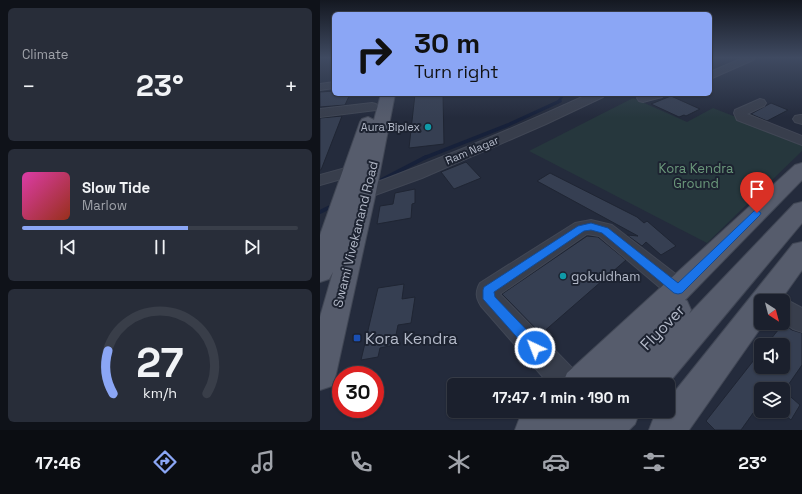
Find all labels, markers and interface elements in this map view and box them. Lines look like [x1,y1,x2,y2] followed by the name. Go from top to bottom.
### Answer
[414,25,480,61] text: 30 m
[348,28,400,80] icon: right
[22,46,68,63] text: Climate
[414,60,498,83] text: Turn right
[136,66,184,105] text: 23°
[22,72,36,100] text: −
[284,72,298,100] text: +
[361,120,420,134] place label: Aura Biplex
[423,122,433,132] marker: Aura Biplex
[443,133,501,167] street label: Ram Nagar
[329,159,382,309] street label: Swami Vivekanand Road
[658,160,734,192] park label: Kora Kendra Ground
[740,172,774,213] pin
[82,178,150,197] text: Slow Tide
[746,178,768,200] icon: arrive
[82,197,127,214] text: Marlow
[57,236,79,258] icon: previous
[149,236,171,258] icon: pause
[241,236,263,258] icon: next
[571,268,641,285] place label: gokuldham
[558,271,568,281] marker: gokuldham
[754,294,790,330] north arrow
[754,294,790,418] map controls
[635,300,689,355] street label: Flyover
[514,327,556,369] position arrow
[365,328,457,349] place label: Kora Kendra
[352,333,362,343] marker: Kora Kendra
[136,335,184,388] text: 27
[754,338,790,374] button: sound
[332,366,384,418] speed limit sign: 30
[754,382,790,418] button: layers
[143,383,177,401] text: km/h
[492,388,630,407] text: 17:47 · 1 min · 190 m
[151,448,179,476] icon: directions
[249,448,277,476] icon: music
[347,448,375,476] icon: phone
[445,448,473,476] icon: climate
[542,448,570,476] icon: car
[640,448,668,476] icon: filters
[35,451,81,474] text: 17:46
[738,451,767,474] text: 23°

